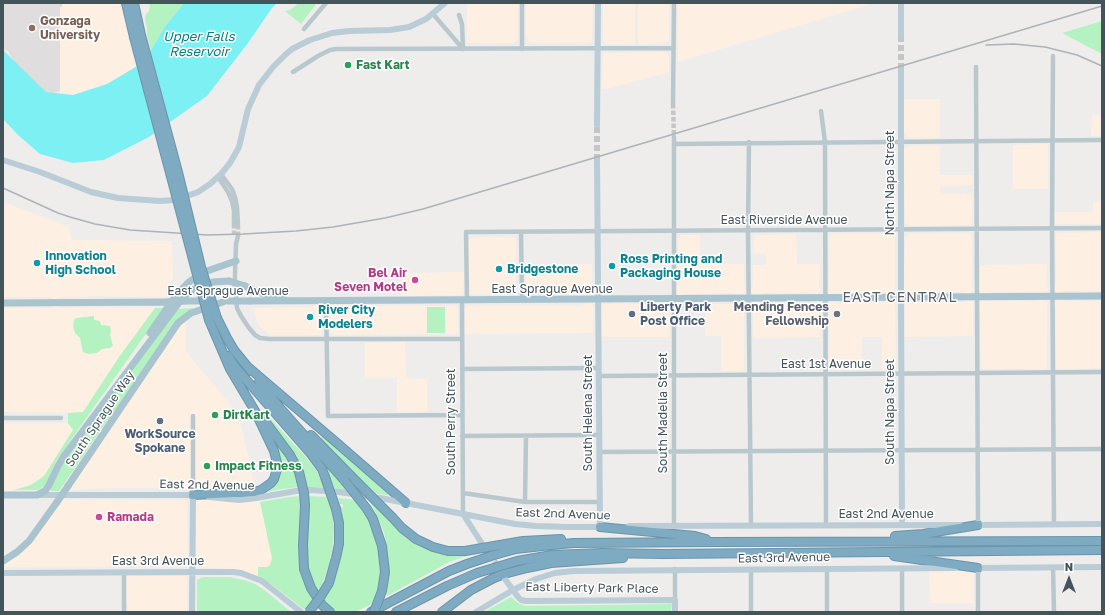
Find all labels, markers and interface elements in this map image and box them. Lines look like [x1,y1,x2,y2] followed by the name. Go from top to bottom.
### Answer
[40,14,100,42] place label: Gonzaga University
[27,23,37,33] marker: Gonzaga University
[163,29,235,60] water label: Upper Falls Reservoir
[356,58,410,72] place label: Fast Kart
[343,60,353,70] marker: Fast Kart
[883,131,897,235] street label: North Napa Street
[721,213,847,227] street label: East Riverside Avenue
[45,249,116,277] place label: Innovation High School
[620,252,722,280] place label: Ross Printing and Packaging House
[32,258,42,268] marker: Innovation High School
[607,261,617,271] marker: Ross Printing and Packaging House
[507,262,578,276] place label: Bridgestone
[494,264,504,274] marker: Bridgestone
[334,266,407,294] place label: Bel Air Seven Motel
[410,275,420,285] marker: Bel Air Seven Motel
[491,282,613,296] street label: East Sprague Avenue
[167,284,289,298] street label: East Sprague Avenue
[842,290,958,306] district label: EAST CENTRAL
[640,300,711,328] place label: Liberty Park Post Office
[734,300,829,328] place label: Mending Fences Fellowship
[318,303,375,331] place label: River City Modelers
[627,309,637,319] marker: Liberty Park Post Office
[832,309,842,319] marker: Mending Fences Fellowship
[305,312,315,322] marker: River City Modelers
[656,352,670,474] street label: South Madelia Street
[581,355,595,471] street label: South Helena Street
[781,357,871,371] street label: East 1st Avenue
[883,359,897,465] street label: South Napa Street
[63,368,137,470] street label: South Sprague Way
[444,369,458,475] street label: South Perry Street
[223,408,270,422] place label: DirtKart
[210,410,220,420] marker: DirtKart
[155,416,165,426] marker: WorkSource Spokane
[124,427,196,455] place label: WorkSource Spokane
[215,459,302,473] place label: Impact Fitness
[202,461,212,471] marker: Impact Fitness
[159,477,255,493] street label: East 2nd Avenue
[515,505,611,523] street label: East 2nd Avenue
[838,507,934,521] street label: East 2nd Avenue
[107,510,154,524] place label: Ramada
[94,512,104,522] marker: Ramada
[738,550,830,566] street label: East 3rd Avenue
[112,554,204,568] street label: East 3rd Avenue
[1049,559,1089,599] north arrow
[1065,560,1073,573] text: N
[525,580,659,596] street label: East Liberty Park Place

